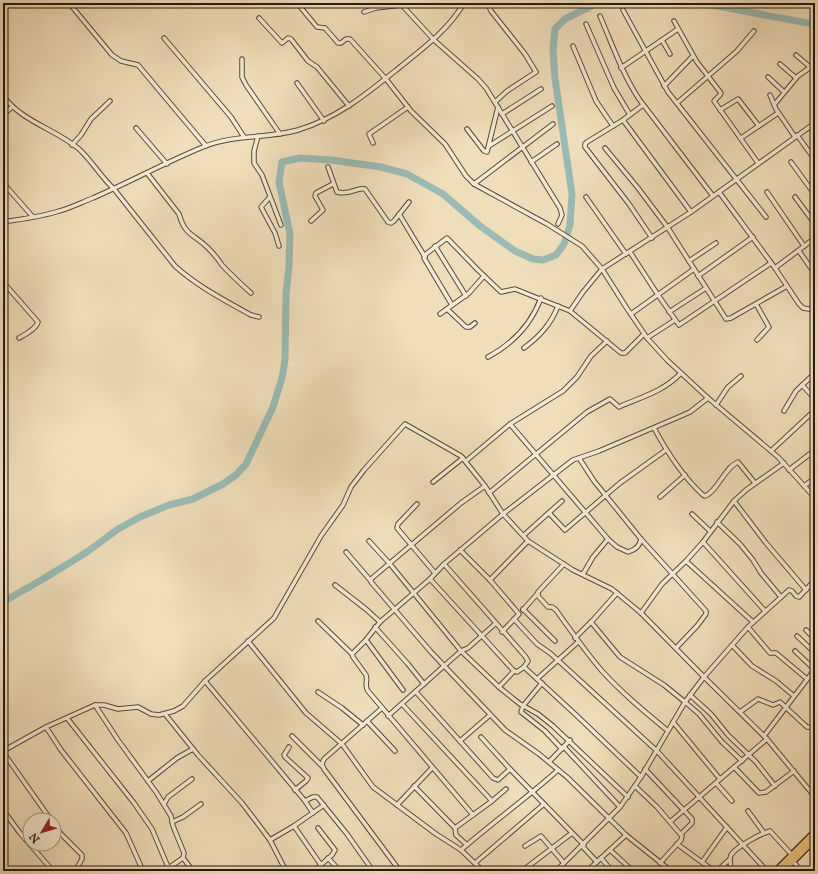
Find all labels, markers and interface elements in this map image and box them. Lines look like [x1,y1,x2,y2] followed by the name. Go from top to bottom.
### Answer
[22,812,62,852] north arrow
[26,830,43,846] text: N

